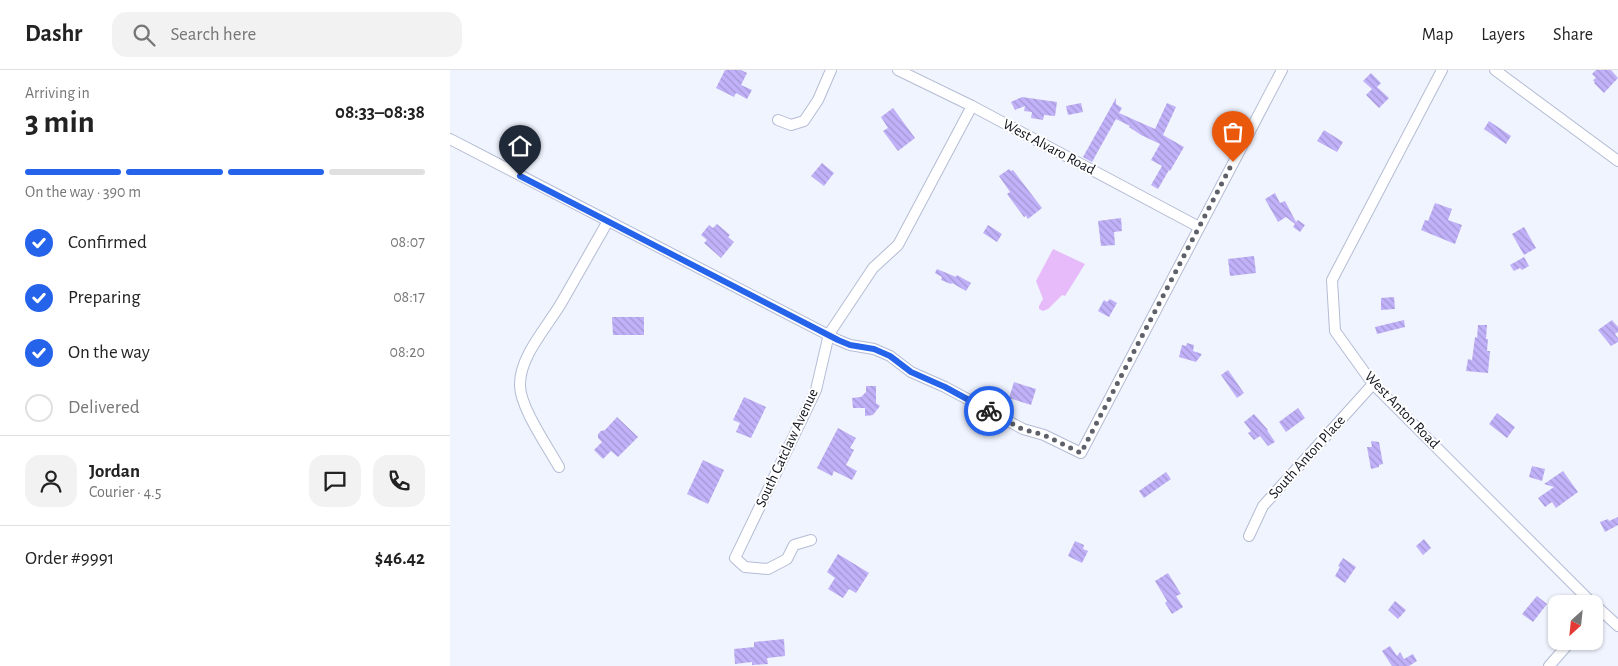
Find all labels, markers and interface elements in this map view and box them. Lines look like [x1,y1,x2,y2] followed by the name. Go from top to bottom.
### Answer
[112,12,462,57] search box
[130,21,158,49] icon: search
[25,22,82,46] text: Dashr
[170,25,256,44] text: Search here
[1422,26,1453,44] text: Map
[1481,26,1525,44] text: Layers
[1553,26,1593,44] text: Share
[25,85,90,101] text: Arriving in
[335,103,425,122] text: 08:33–08:38
[25,106,95,138] text: 3 min
[1212,111,1254,162] pin
[1000,116,1098,178] street label: West Alvaro Road
[1219,118,1247,146] icon: bag
[499,125,541,176] pin
[506,132,534,160] icon: home
[25,184,141,200] text: On the way · 390 m
[25,229,53,257] icon: check
[68,233,147,252] text: Confirmed
[390,234,425,250] text: 08:07
[25,284,53,312] icon: check
[68,288,141,307] text: Preparing
[393,289,425,305] text: 08:17
[25,339,53,367] icon: check
[68,343,150,362] text: On the way
[390,344,425,360] text: 08:20
[1362,369,1442,452] street label: West Anton Road
[753,386,821,509] street label: South Catclaw Avenue
[964,386,1014,436] courier
[975,397,1003,425] icon: bike
[68,398,140,417] text: Delivered
[1266,412,1348,501] street label: South Anton Place
[25,455,77,507] button: person
[309,455,361,507] button: chat
[373,455,425,507] button: phone
[89,462,140,481] text: Jordan
[89,484,161,500] text: Courier · 4.5
[25,549,114,568] text: Order #9991
[375,549,425,568] text: $46.42
[1548,595,1602,650] north arrow
[1548,595,1603,650] map controls

